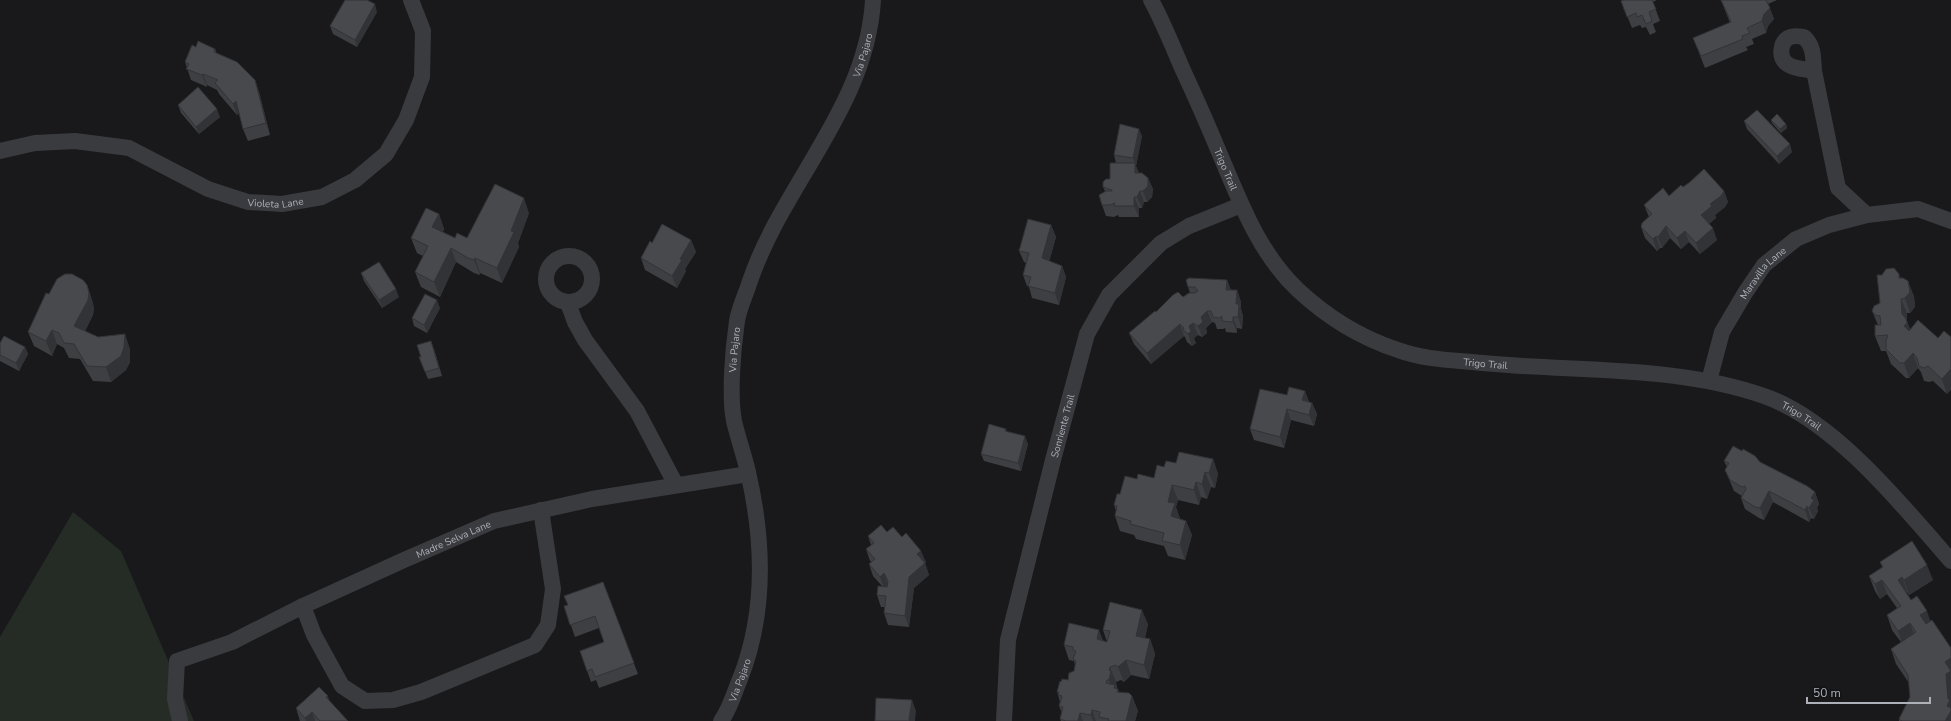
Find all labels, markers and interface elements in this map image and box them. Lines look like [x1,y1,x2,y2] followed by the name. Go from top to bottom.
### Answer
[850,31,877,80] street label: Via Pajaro
[1210,146,1240,193] street label: Trigo Trail
[246,194,305,212] street label: Violeta Lane
[1737,244,1789,302] street label: Maravilla Lane
[726,326,744,374] street label: Via Pajaro
[1463,355,1508,373] street label: Trigo Trail
[1048,393,1078,459] street label: Sonriente Trail
[1779,398,1824,434] street label: Trigo Trail
[414,517,493,562] street label: Madre Selva Lane
[725,657,755,705] street label: Via Pajaro
[1807,679,1930,705] scale bar
[1813,685,1841,701] text: 50 m

